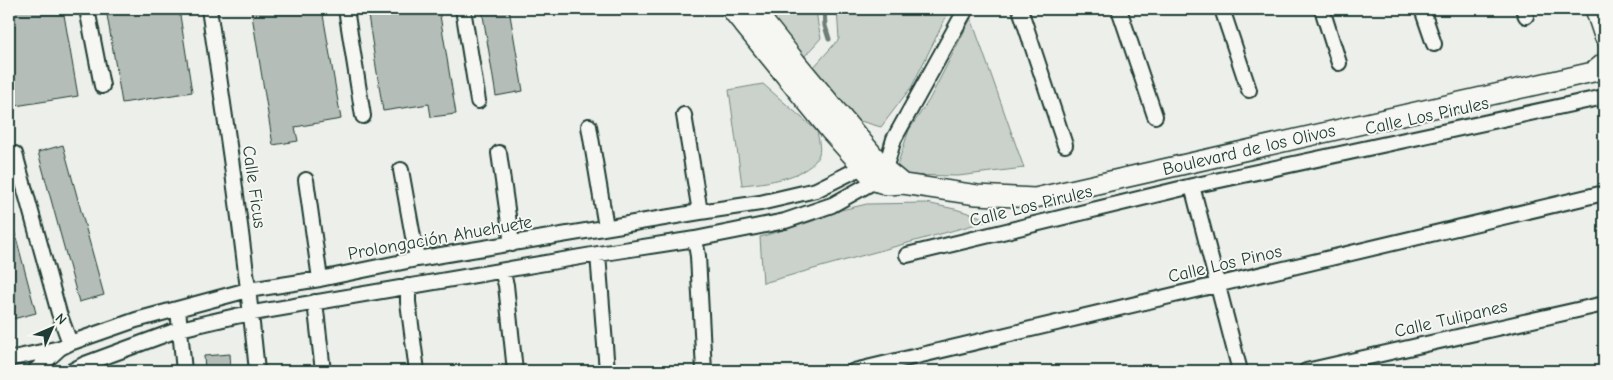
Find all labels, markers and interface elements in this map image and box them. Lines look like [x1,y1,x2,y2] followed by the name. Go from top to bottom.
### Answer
[1363,93,1491,139] street label: Calle Los Pirules
[1161,120,1337,180] street label: Boulevard de los Olivos
[238,144,270,230] street label: Calle Ficus
[967,181,1095,231] street label: Calle Los Pirules
[346,211,534,265] street label: Prolongación Ahuehuete
[1166,241,1284,287] street label: Calle Los Pinos
[1393,296,1509,342] street label: Calle Tulipanes
[28,302,78,352] north arrow
[52,310,70,328] text: N

